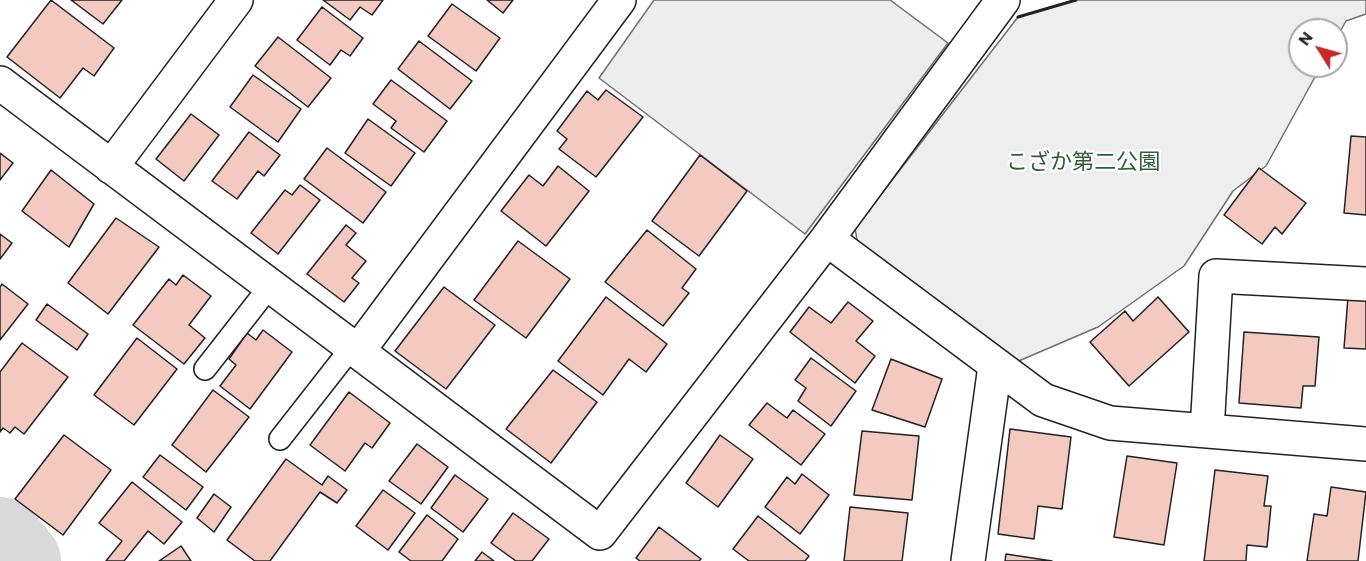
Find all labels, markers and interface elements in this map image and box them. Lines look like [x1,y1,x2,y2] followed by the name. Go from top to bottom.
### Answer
[1288,18,1348,78] north arrow
[1294,28,1316,49] text: N
[1006,149,1160,175] park label: こざか第二公園

